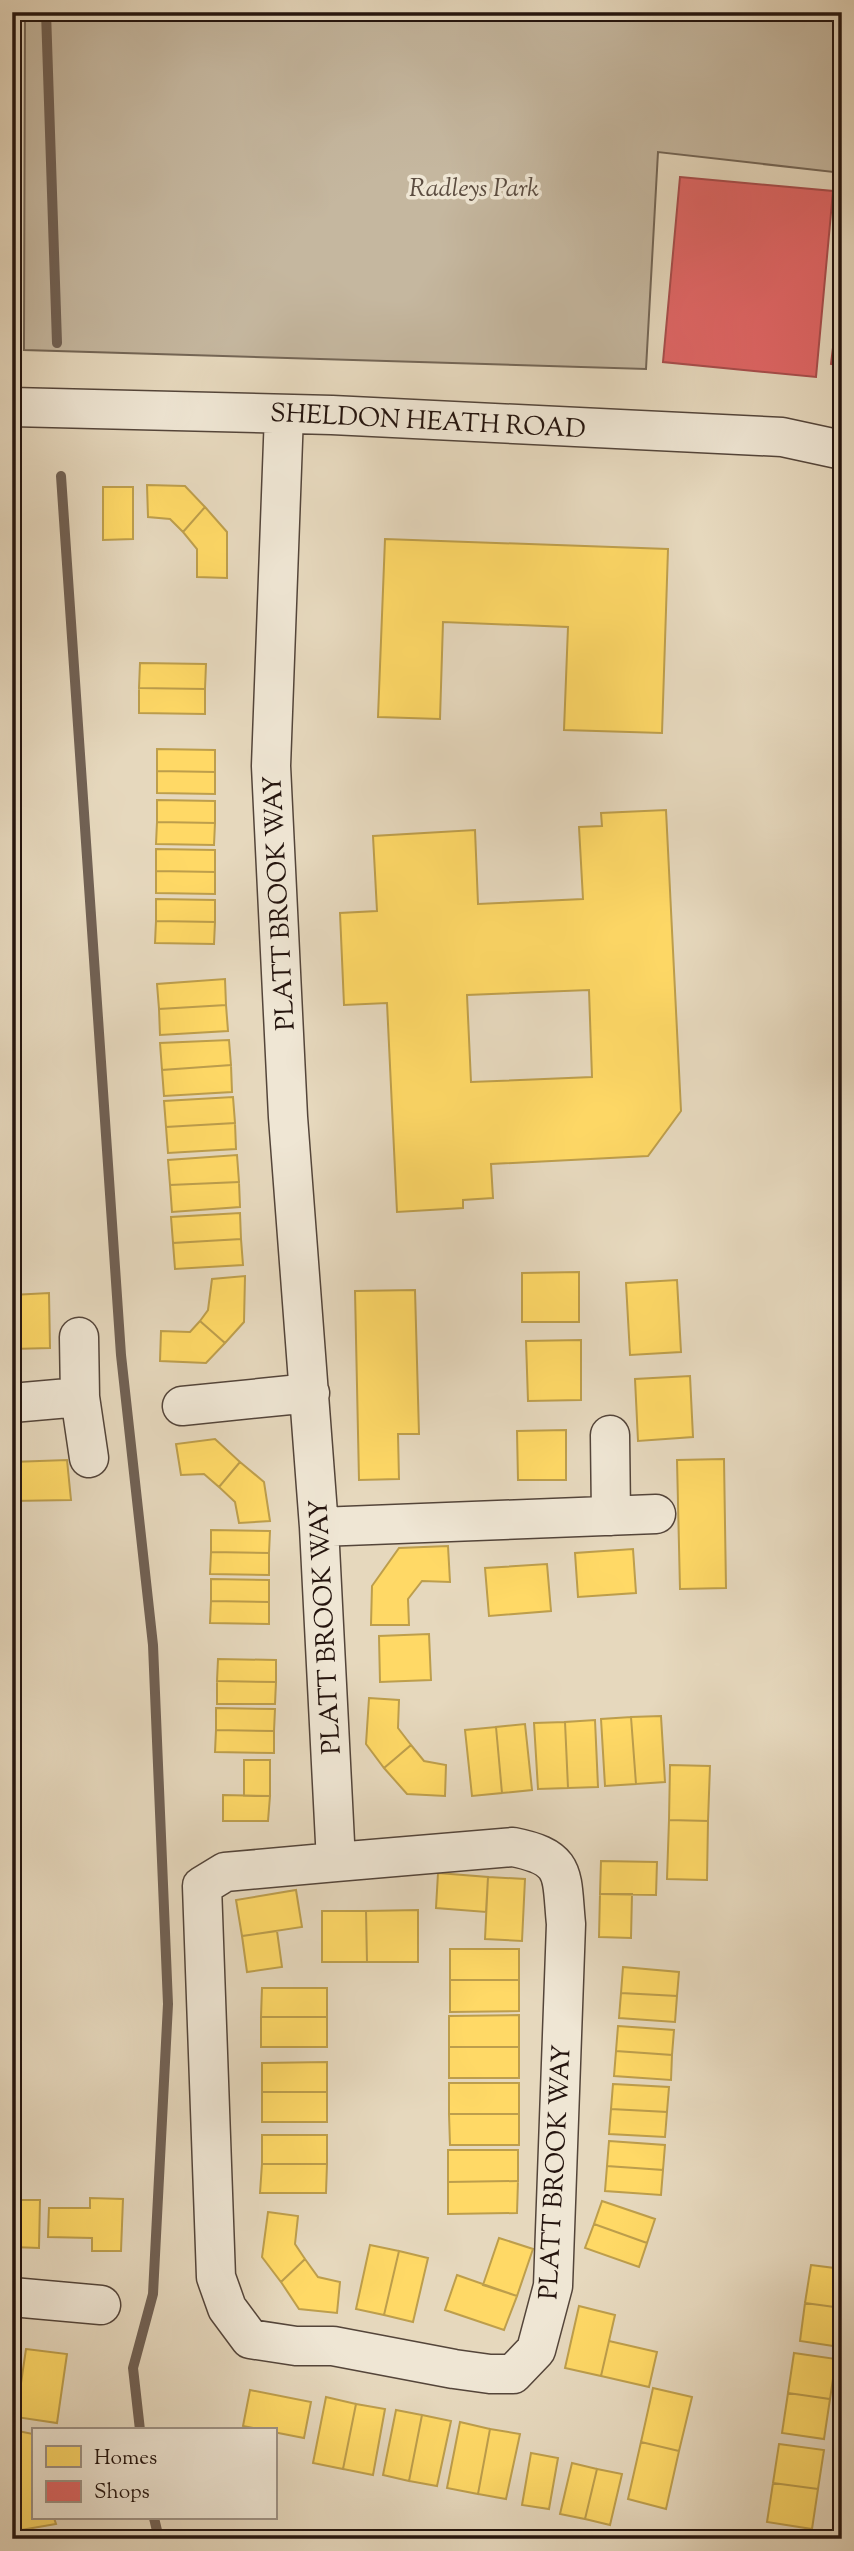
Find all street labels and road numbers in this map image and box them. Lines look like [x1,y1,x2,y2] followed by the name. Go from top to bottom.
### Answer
[269,396,587,449] street label: SHELDON HEATH ROAD
[255,774,306,1031] street label: PLATT BROOK WAY
[301,1498,352,1755] street label: PLATT BROOK WAY
[531,2044,582,2301] street label: PLATT BROOK WAY

